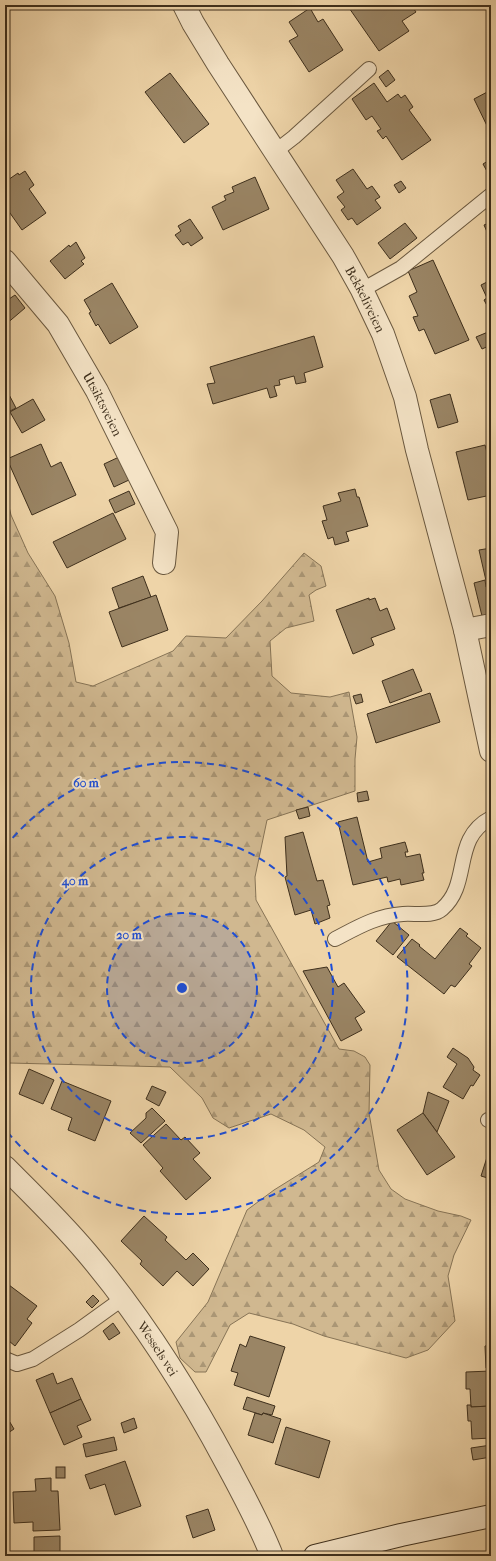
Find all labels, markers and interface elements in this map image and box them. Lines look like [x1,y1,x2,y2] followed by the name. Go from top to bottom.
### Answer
[343,263,389,335] street label: Bekkeliveien
[80,369,126,439] street label: Utsiktsveien
[73,776,100,790] text: 60 m
[61,874,89,889] text: 40 m
[116,928,143,942] text: 20 m
[175,981,189,995] centre of rings
[134,1318,182,1379] street label: Wessels vei

